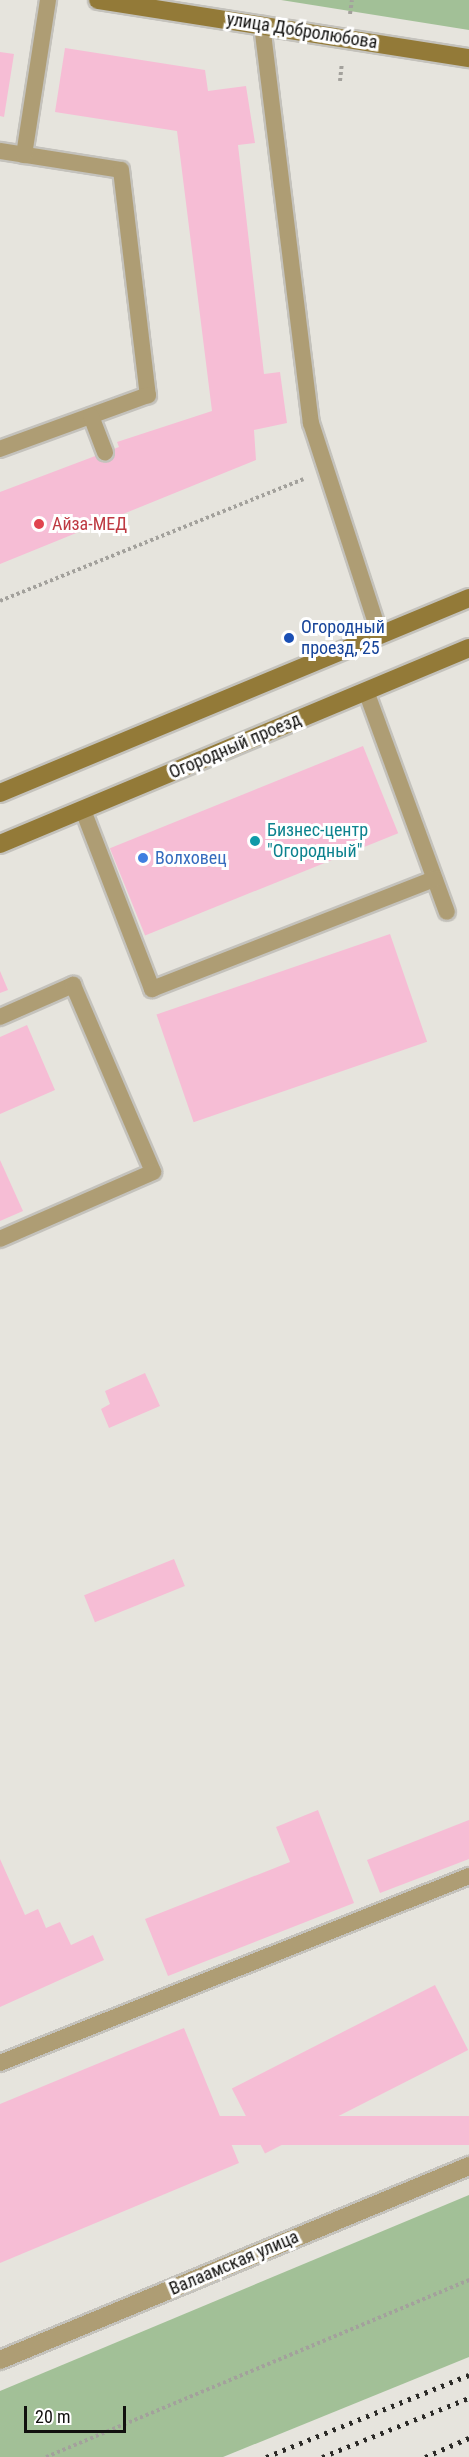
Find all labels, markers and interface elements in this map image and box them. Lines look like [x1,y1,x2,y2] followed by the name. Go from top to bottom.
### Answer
[225,8,379,54] street label: улица Добролюбова
[52,513,127,535] place label: Айза-МЕД
[30,515,48,533] marker: Айза-МЕД
[301,617,385,660] place label: Огородный проезд, 25
[282,631,296,645] marker: Огородный проезд, 25
[166,708,304,784] street label: Огородный проезд
[267,820,368,862] place label: Бизнес-центр "Огородный"
[248,834,262,848] marker: Бизнес-центр "Огородный"
[155,847,227,869] place label: Волховец
[136,851,150,865] marker: Волховец
[166,2226,302,2300] street label: Валаамская улица
[27,2394,129,2432] scale bar
[35,2406,70,2427] text: 20 m

